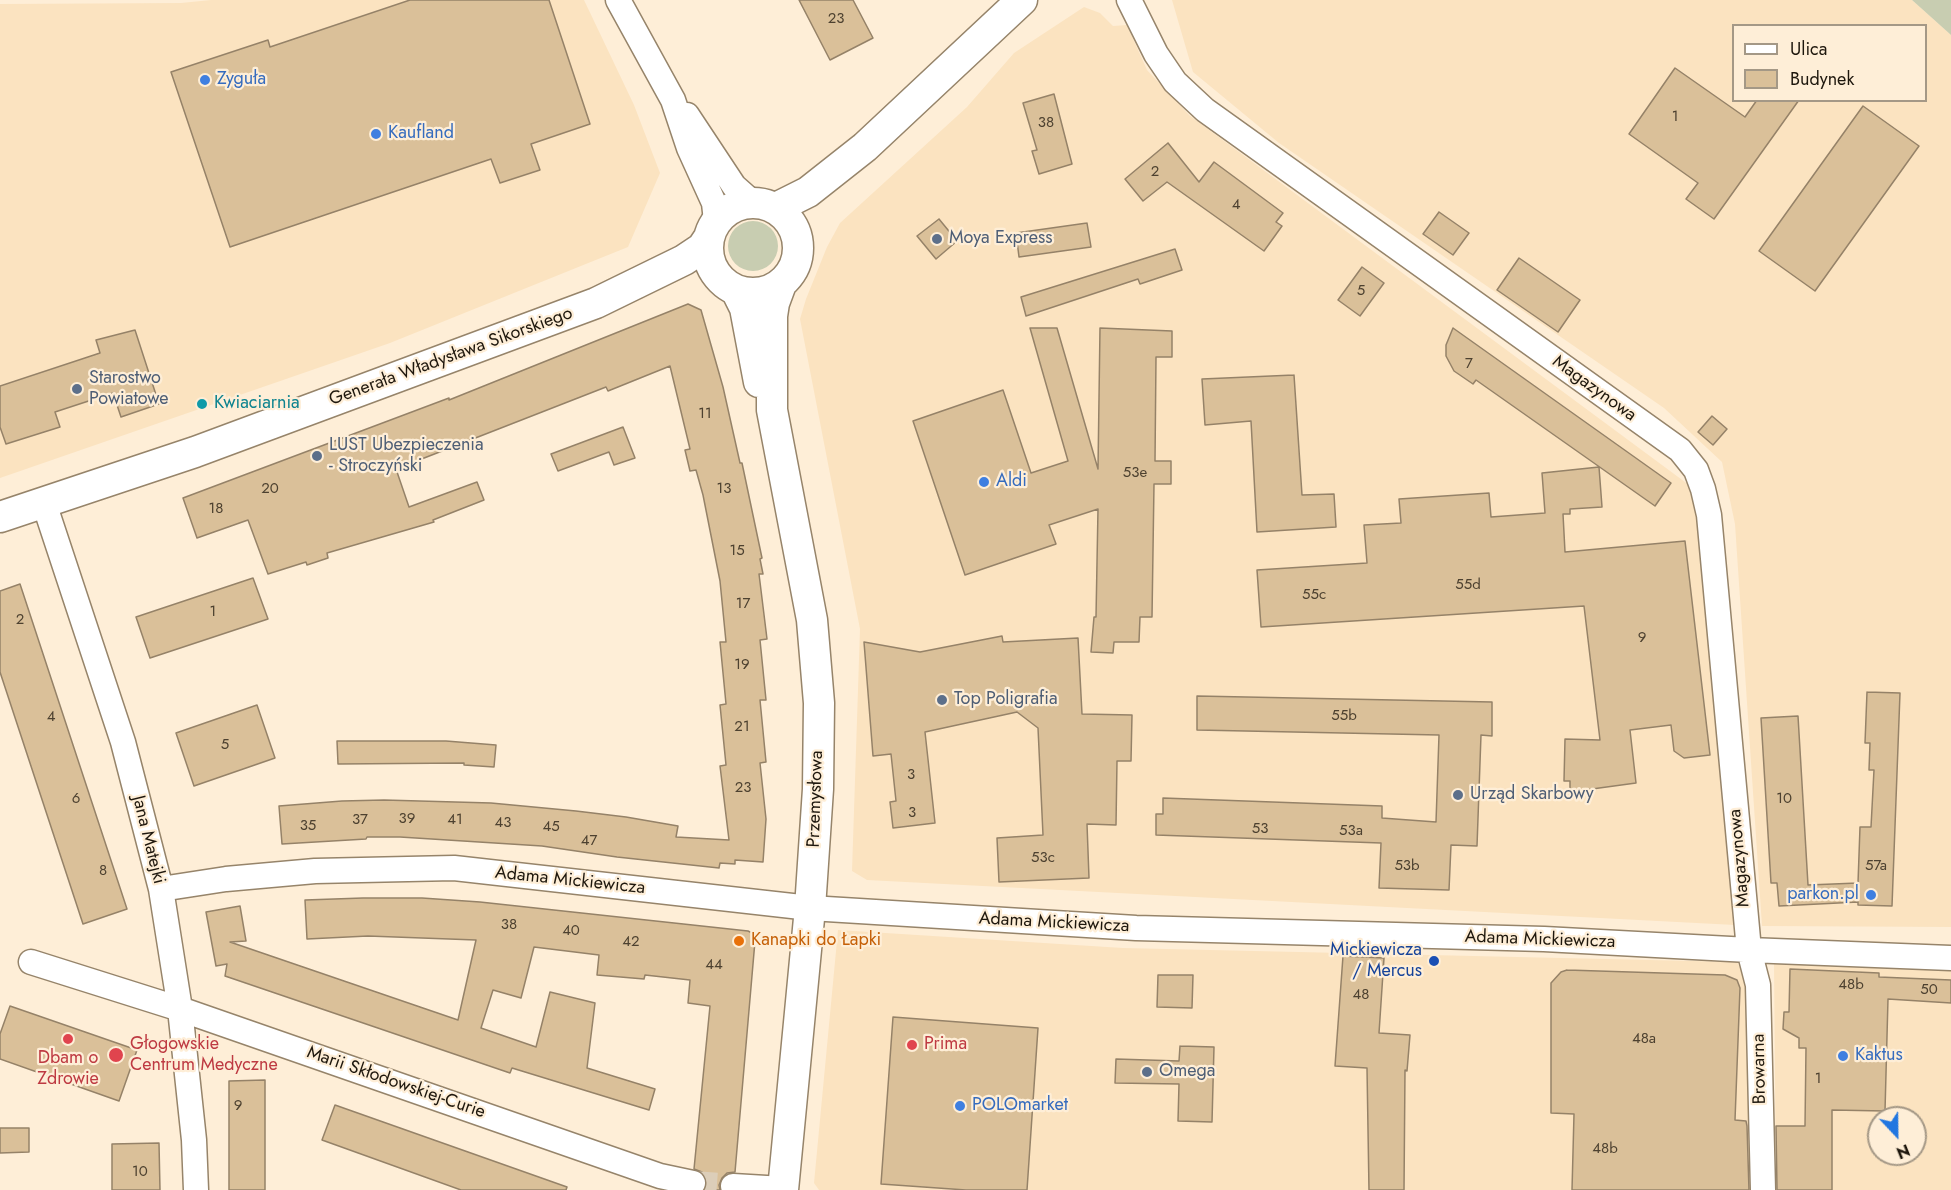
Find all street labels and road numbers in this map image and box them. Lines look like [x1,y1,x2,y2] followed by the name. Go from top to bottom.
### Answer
[326,303,576,411] street label: Generała Władysława Sikorskiego
[1548,351,1640,427] street label: Magazynowa
[804,750,828,848] street label: Przemysłowa
[127,794,169,886] street label: Jana Matejki
[1725,808,1755,908] street label: Magazynowa
[494,862,646,900] street label: Adama Mickiewicza
[978,908,1130,938] street label: Adama Mickiewicza
[1464,927,1616,953] street label: Adama Mickiewicza
[1749,1033,1771,1105] street label: Browarna
[304,1042,488,1124] street label: Marii Skłodowskiej-Curie

